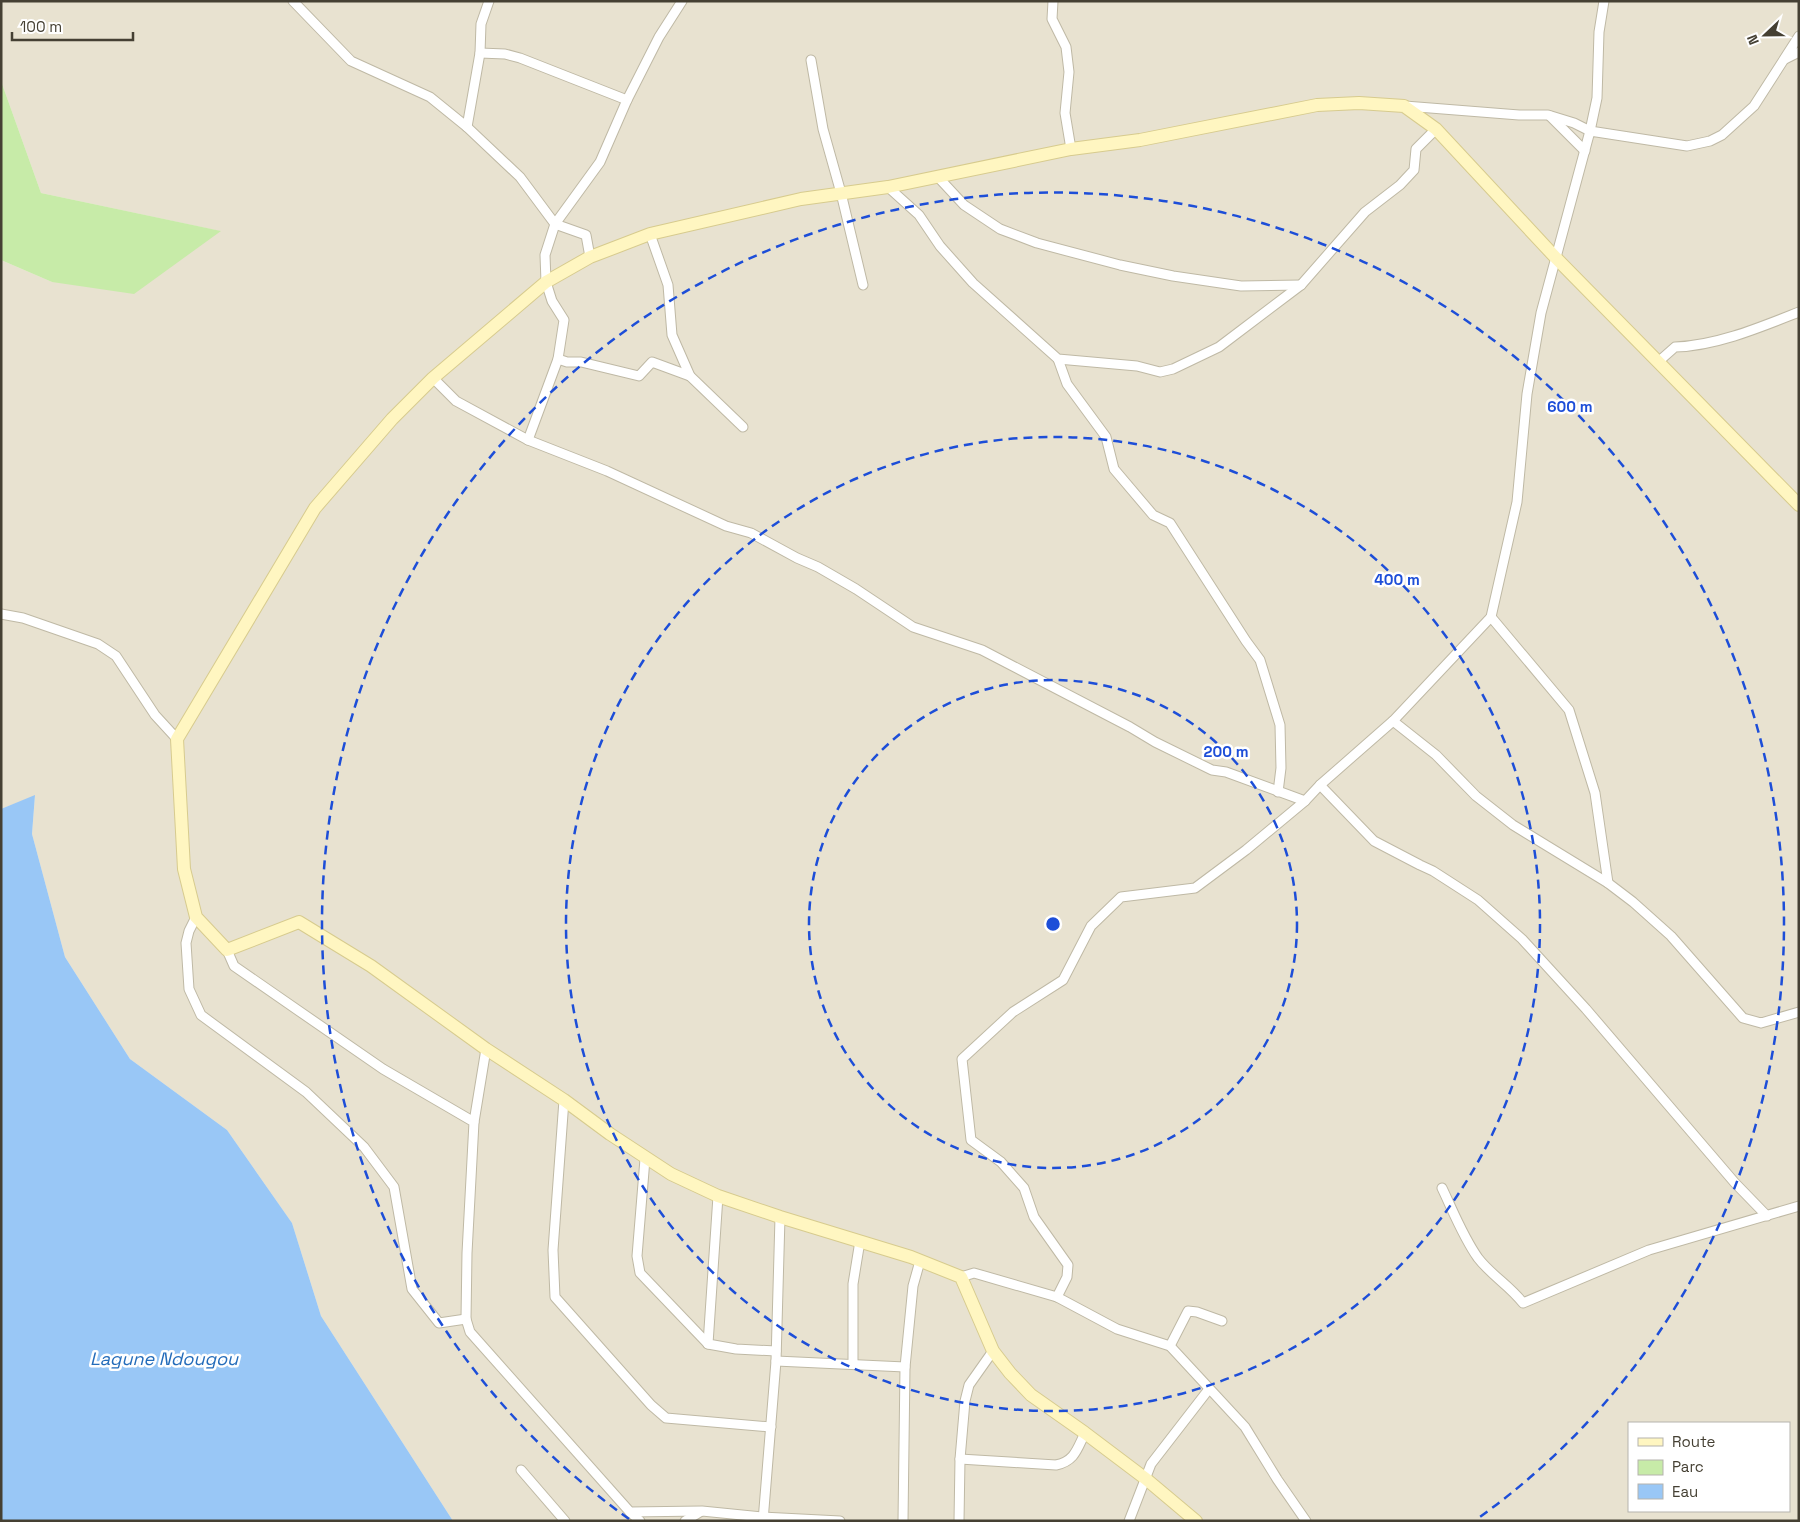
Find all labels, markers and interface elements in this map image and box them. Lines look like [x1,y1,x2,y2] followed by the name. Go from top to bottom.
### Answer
[12,10,134,42] scale bar
[1740,10,1790,60] north arrow
[20,17,62,36] text: 100 m
[1743,32,1763,48] text: N
[1547,397,1593,416] text: 600 m
[1374,570,1420,589] text: 400 m
[1204,742,1248,761] text: 200 m
[1044,915,1062,933] centre of rings
[90,1347,239,1370] water label: Lagune Ndougou
[1628,1422,1790,1512] legend
[1672,1432,1716,1451] text: Route
[1672,1457,1704,1476] text: Parc
[1672,1482,1698,1501] text: Eau

